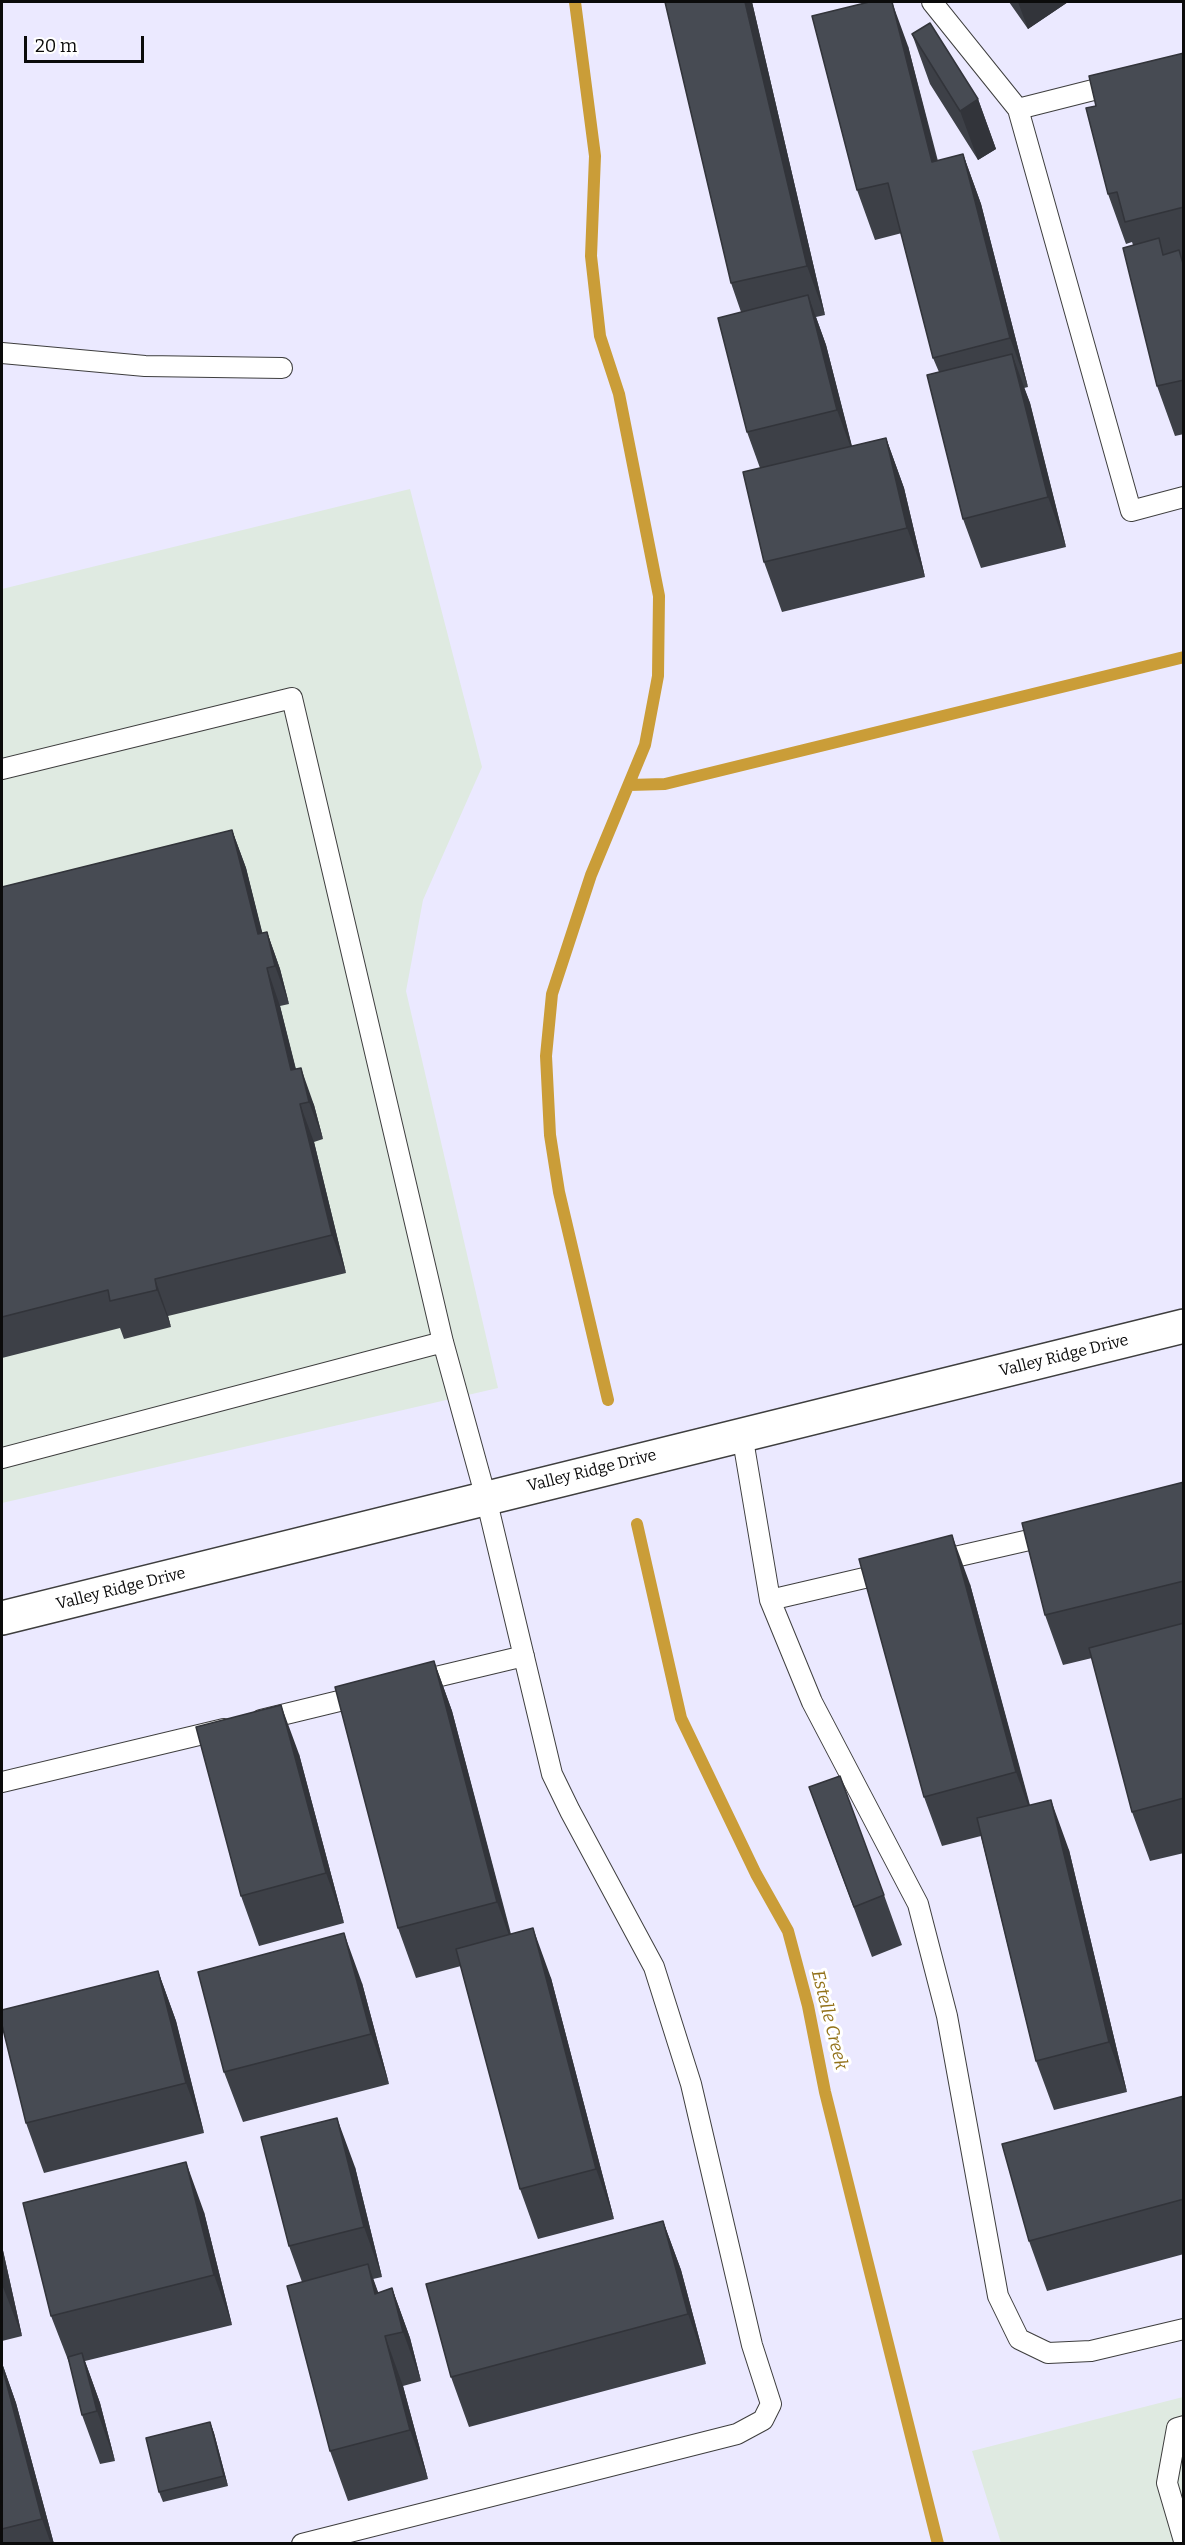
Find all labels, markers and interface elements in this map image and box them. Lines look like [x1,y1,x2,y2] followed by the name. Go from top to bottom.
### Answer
[27,24,147,62] scale bar
[35,35,77,57] text: 20 m
[997,1331,1131,1381] street label: Valley Ridge Drive
[525,1446,659,1496] street label: Valley Ridge Drive
[54,1564,188,1614] street label: Valley Ridge Drive
[806,1968,852,2072] water label: Estelle Creek

